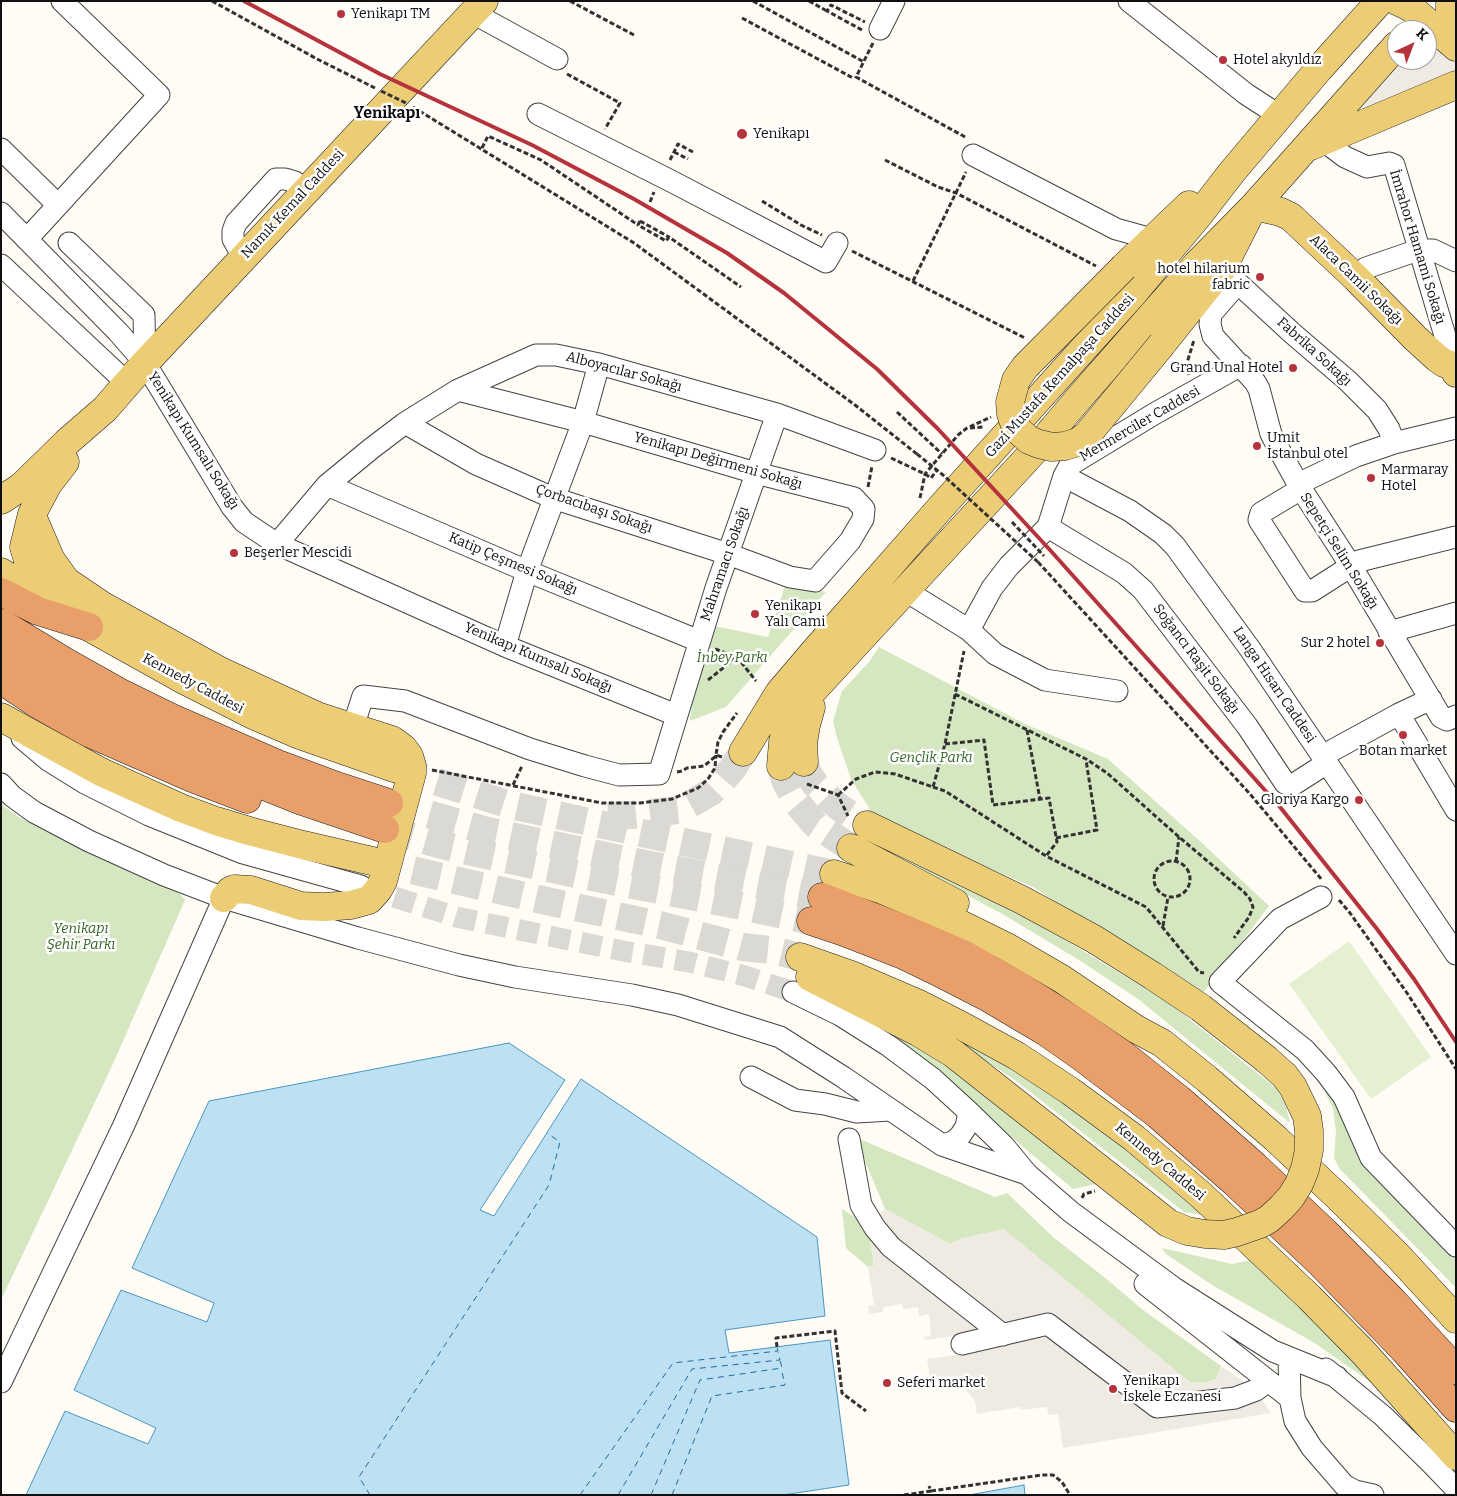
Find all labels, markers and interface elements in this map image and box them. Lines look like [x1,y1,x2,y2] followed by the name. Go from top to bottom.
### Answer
[351,6,430,22] place label: Yenikapı TM
[335,8,347,20] marker: Yenikapı TM
[1387,20,1437,70] north arrow
[1412,25,1431,44] text: K
[1233,52,1321,68] place label: Hotel akyıldız
[1217,54,1229,66] marker: Hotel akyıldız
[354,104,420,124] district label: Yenikapı
[753,126,809,142] place label: Yenikapı
[735,127,749,141] marker: Yenikapı
[238,146,348,262] street label: Namık Kemal Caddesi
[1385,168,1449,326] street label: İmrahor Hamami Sokağı
[1306,231,1406,329] street label: Alaca Camii Sokağı
[1157,261,1250,294] place label: hotel hilarium fabric
[1254,271,1266,283] marker: hotel hilarium fabric
[982,291,1138,461] street label: Gazi Mustafa Kemalpaşa Caddesi
[1273,314,1355,390] street label: Fabrika Sokağı
[564,348,684,396] street label: Alboyacılar Sokağı
[1170,360,1283,376] place label: Grand Unal Hotel
[1287,362,1299,374] marker: Grand Unal Hotel
[144,369,242,513] street label: Yenikapı Kumsalı Sokağı
[1077,383,1203,465] street label: Mermerciler Caddesi
[632,429,804,493] street label: Yenikapı Değirmeni Sokağı
[1267,430,1348,462] place label: Umit İstanbul otel
[1251,440,1263,452] marker: Umit İstanbul otel
[1381,462,1448,494] place label: Marmaray Hotel
[1365,472,1377,484] marker: Marmaray Hotel
[533,481,655,537] street label: Çorbacıbaşı Sokağı
[1296,490,1382,612] street label: Sepetçi Selim Sokağı
[697,504,753,624] street label: Mahramacı Sokağı
[446,529,580,599] street label: Katip Çeşmesi Sokağı
[244,545,352,561] place label: Beşerler Mescidi
[228,547,240,559] marker: Beşerler Mescidi
[765,598,825,630] place label: Yenikapı Yalı Cami
[1149,601,1243,717] street label: Soğancı Raşit Sokağı
[749,608,761,620] marker: Yenikapı Yalı Cami
[461,619,615,697] street label: Yenikapı Kumsalı Sokağı
[1229,624,1319,746] street label: Langa Hısarı Caddesi
[1300,635,1370,651] place label: Sur 2 hotel
[1374,637,1386,649] marker: Sur 2 hotel
[140,650,246,718] street label: Kennedy Caddesi
[697,650,767,666] park label: İnbey Parkı
[1397,729,1409,741] marker: Botan market
[1359,743,1447,759] place label: Botan market
[890,750,972,766] park label: Gençlik Parkı
[1261,792,1349,808] place label: Gloriya Kargo
[1353,794,1365,806] marker: Gloriya Kargo
[47,921,115,954] park label: Yenikapı Şehir Parkı
[1112,1120,1208,1204] street label: Kennedy Caddesi
[1123,1373,1221,1405] place label: Yenikapı İskele Eczanesi
[897,1375,985,1391] place label: Seferi market
[881,1377,893,1389] marker: Seferi market
[1107,1383,1119,1395] marker: Yenikapı İskele Eczanesi

